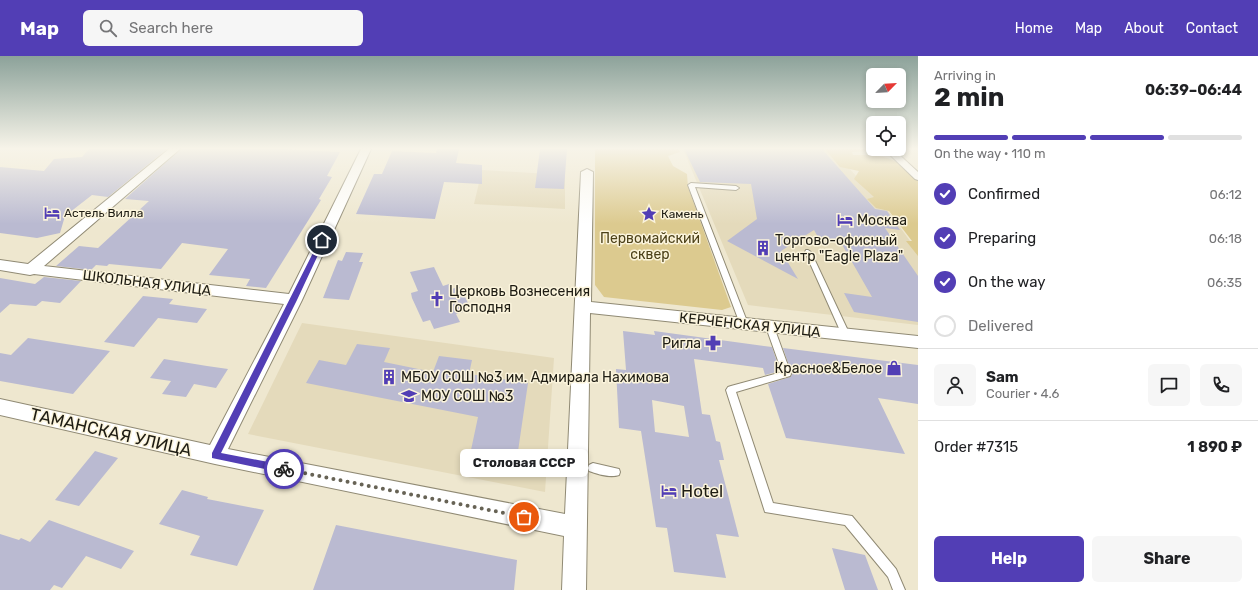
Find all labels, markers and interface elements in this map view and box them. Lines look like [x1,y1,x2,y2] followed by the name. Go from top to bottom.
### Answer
[83,10,363,46] search box
[20,17,59,40] text: Map
[97,17,119,39] icon: search
[129,19,213,37] text: Search here
[1015,20,1053,37] text: Home
[1075,20,1102,37] text: Map
[1124,20,1164,37] text: About
[1186,20,1238,37] text: Contact
[866,68,906,108] north arrow
[866,68,906,156] map controls
[934,68,996,83] text: Arriving in
[1145,81,1242,99] text: 06:39–06:44
[934,82,1004,113] text: 2 min
[866,116,906,156] button: locate
[934,146,1046,161] text: On the way · 110 m
[934,183,956,205] icon: check
[968,185,1040,203] text: Confirmed
[1209,187,1242,202] text: 06:12
[43,204,61,222] hotel icon: Астель Вилла
[640,205,658,223] place icon: Камень
[64,206,143,220] place label: Астель Вилла
[661,207,704,221] place label: Камень
[836,211,854,229] hotel icon: Москва
[857,212,907,229] place label: Москва
[305,223,339,257] pin
[934,227,956,249] icon: check
[311,229,333,251] icon: home
[968,229,1036,247] text: Preparing
[600,230,700,263] park label: Первомайский сквер
[1209,231,1242,246] text: 06:18
[775,232,903,265] place label: Торгово-офисный центр "Eagle Plaza"
[754,239,772,257] building icon: Торгово-офисный центр "Eagle Plaza"
[82,267,213,299] street label: ШКОЛЬНАЯ УЛИЦА
[934,271,956,293] icon: check
[968,273,1046,291] text: On the way
[1207,275,1242,290] text: 06:35
[449,283,590,316] place label: Церковь Вознесения Господня
[428,290,446,308] church icon: Церковь Вознесения Господня
[678,309,822,341] street label: КЕРЧЕНСКАЯ УЛИЦА
[968,317,1033,335] text: Delivered
[704,334,722,352] pharmacy icon: Ригла
[662,335,701,352] place label: Ригла
[885,359,903,377] shop icon: Красное&Белое
[774,360,882,377] place label: Красное&Белое
[934,364,976,406] button: person
[1148,364,1190,406] button: chat
[1200,364,1242,406] button: phone
[380,368,398,386] building icon: МБОУ СОШ №3 им. Адмирала Нахимова
[986,368,1019,386] text: Sam
[401,369,669,386] place label: МБОУ СОШ №3 им. Адмирала Нахимова
[986,386,1059,401] text: Courier · 4.6
[400,387,418,405] school or university icon: МОУ СОШ №3
[421,388,513,405] place label: МОУ СОШ №3
[28,404,194,460] street label: ТАМАНСКАЯ УЛИЦА
[934,438,1018,456] text: Order #7315
[1187,438,1242,456] text: 1 890 ₽
[264,449,304,489] courier
[460,449,588,477] callout: Столовая СССР
[473,455,575,470] text: Столовая СССР
[273,458,295,480] icon: bike
[681,481,723,501] place label: Hotel
[660,482,678,500] hotel icon: Hotel
[507,500,541,534] pin
[513,506,535,528] icon: bag
[934,536,1084,582] button: Help
[1092,536,1242,582] button: Share

